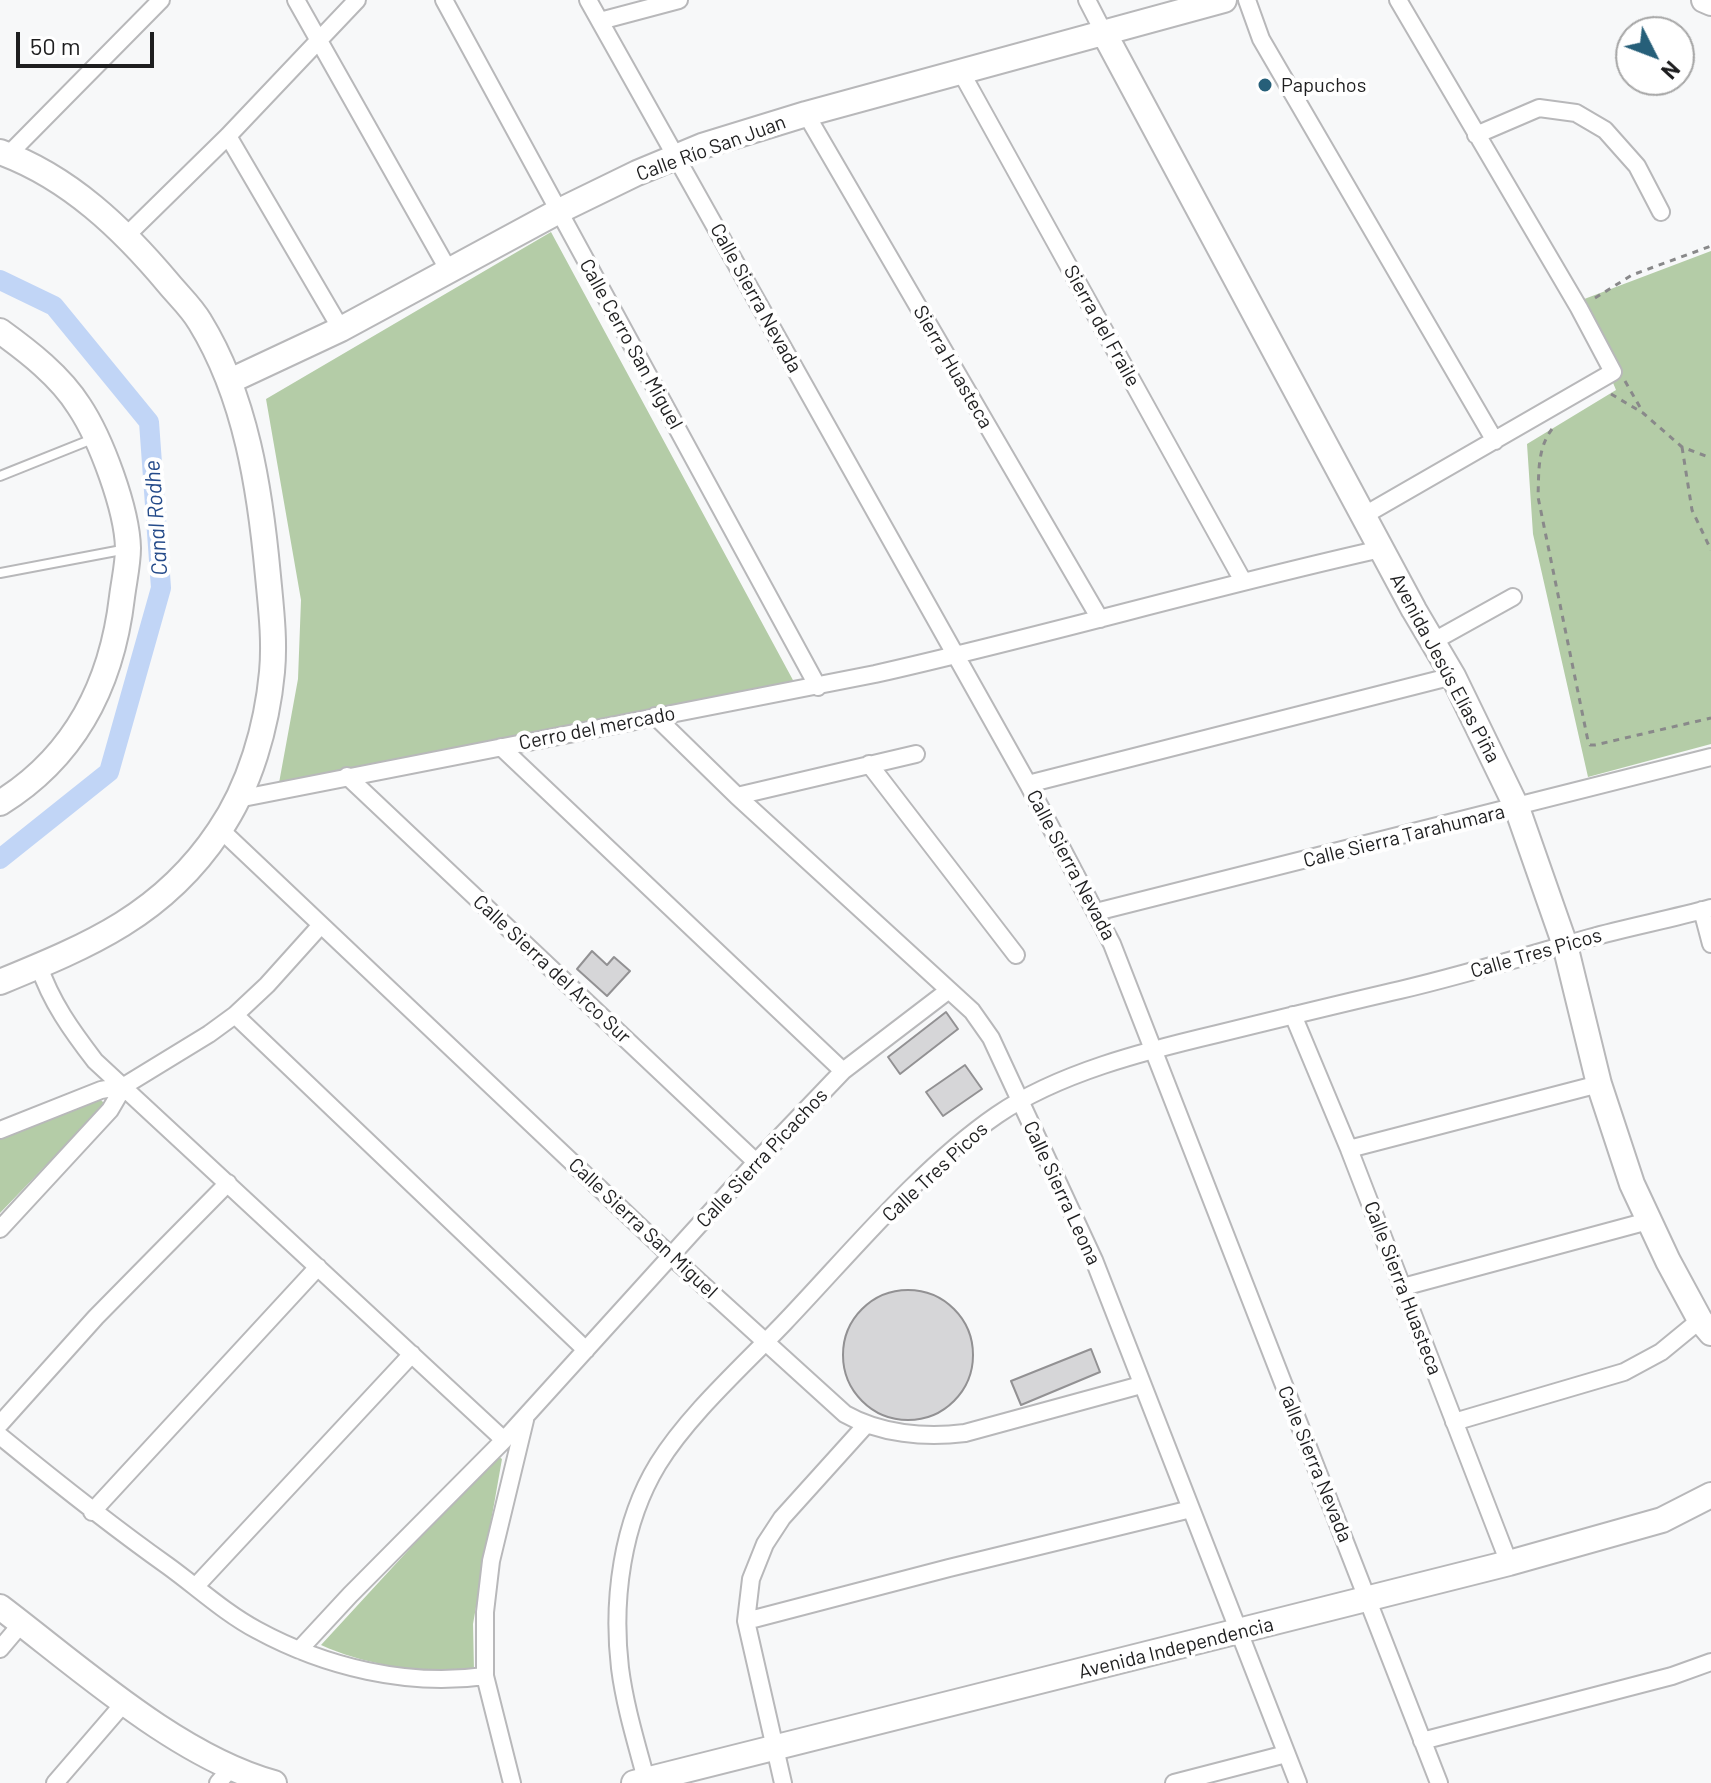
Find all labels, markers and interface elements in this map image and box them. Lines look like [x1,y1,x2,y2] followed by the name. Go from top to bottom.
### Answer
[20,16,158,66] scale bar
[1615,16,1695,96] north arrow
[30,31,81,60] text: 50 m
[1657,57,1686,85] text: N
[1281,73,1366,97] place label: Papuchos
[1256,76,1274,94] marker: Papuchos
[633,110,789,186] street label: Calle Río San Juan
[705,219,807,377] street label: Calle Sierra Nevada
[574,255,688,433] street label: Calle Cerro San Miguel
[1059,261,1145,391] street label: Sierra del Fraile
[908,301,998,433] street label: Sierra Huasteca
[139,459,173,577] water label: Canal Rodhe
[1385,569,1505,767] street label: Avenida Jesús Elías Piña
[517,701,677,755] street label: Cerro del mercado
[1021,786,1121,944] street label: Calle Sierra Nevada
[1301,799,1507,873] street label: Calle Sierra Tarahumara
[468,890,636,1048] street label: Calle Sierra del Arco Sur
[1468,923,1604,983] street label: Calle Tres Picos
[691,1083,833,1233] street label: Calle Sierra Picachos
[877,1117,993,1227] street label: Calle Tres Picos
[1018,1117,1106,1269] street label: Calle Sierra Leona
[564,1153,722,1303] street label: Calle Sierra San Miguel
[1359,1198,1447,1378] street label: Calle Sierra Huasteca
[1273,1382,1357,1546] street label: Calle Sierra Nevada
[1076,1612,1276,1684] street label: Avenida Independencia

